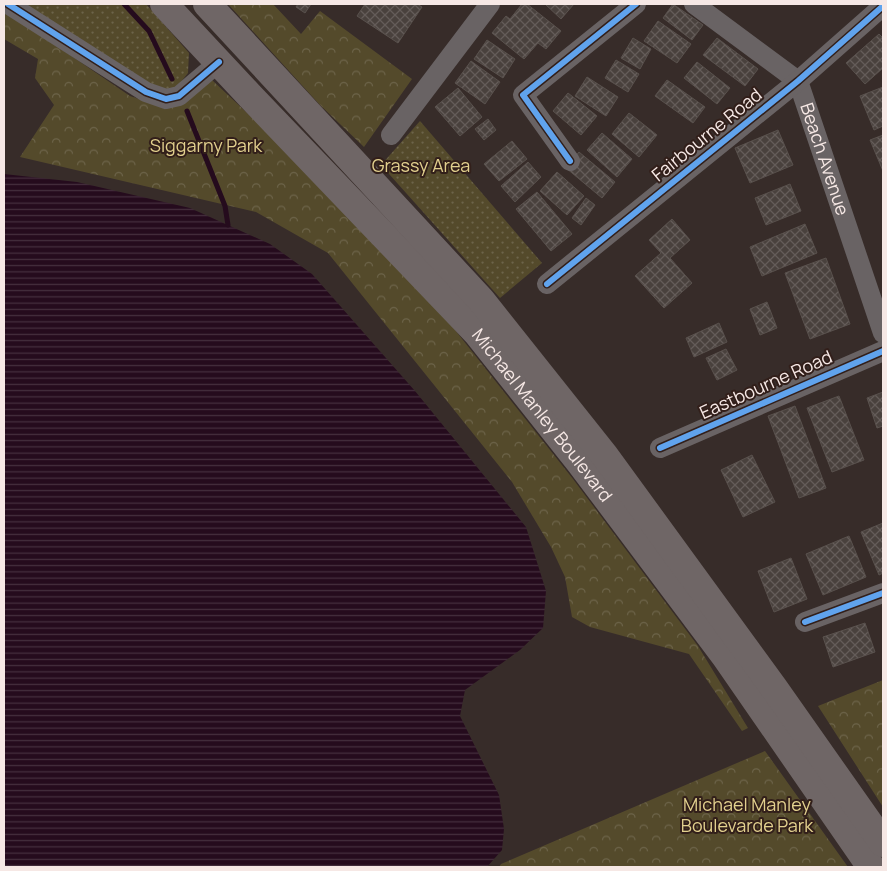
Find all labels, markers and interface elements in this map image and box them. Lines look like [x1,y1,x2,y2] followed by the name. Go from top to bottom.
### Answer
[646,82,766,186] street label: Fairbourne Road
[795,100,855,218] street label: Beach Avenue
[150,133,263,157] park label: Siggarny Park
[372,153,470,177] park label: Grassy Area
[467,323,618,506] street label: Michael Manley Boulevard
[695,344,836,424] street label: Eastbourne Road
[681,792,814,837] park label: Michael Manley Boulevarde Park

